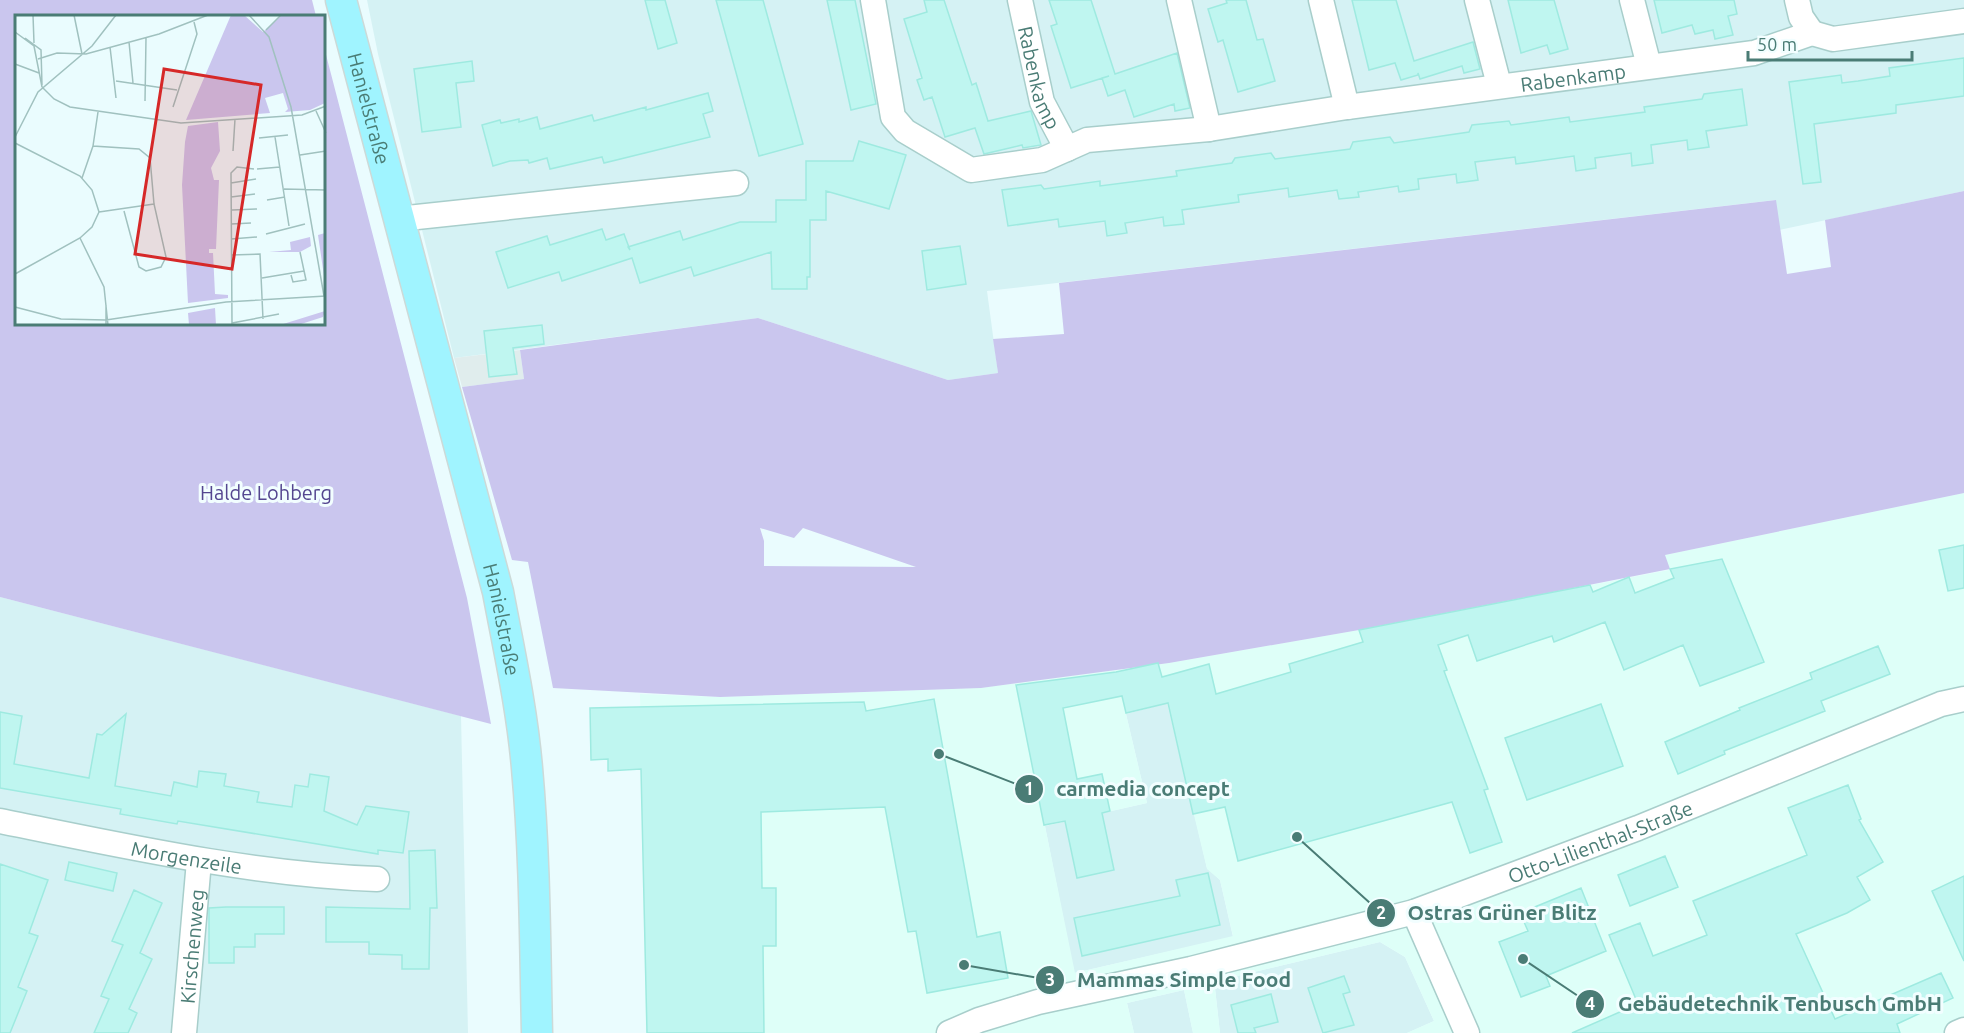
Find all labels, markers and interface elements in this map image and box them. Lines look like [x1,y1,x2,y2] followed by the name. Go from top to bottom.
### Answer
[15,15,326,326] inset map
[1014,24,1066,133] street label: Rabenkamp
[1748,24,1912,62] scale bar
[1757,34,1797,54] text: 50 m
[344,50,395,166] street label: Hanielstraße
[1519,59,1627,95] street label: Rabenkamp
[200,481,332,504] park label: Halde Lohberg
[479,560,525,677] street label: Hanielstraße
[1014,769,1242,808] callout: carmedia concept
[1056,776,1230,800] text: carmedia concept
[1024,778,1034,798] text: 1
[1504,795,1696,887] street label: Otto-Lilienthal-Straße
[129,836,243,877] street label: Morgenzeile
[175,888,208,1005] street label: Kirschenweg
[1366,893,1609,932] callout: Ostras Grüner Blitz
[1407,900,1597,924] text: Ostras Grüner Blitz
[1376,902,1386,922] text: 2
[1035,960,1303,999] callout: Mammas Simple Food
[1077,967,1291,991] text: Mammas Simple Food
[1045,969,1055,989] text: 3
[1575,984,1954,1023] callout: Gebäudetechnik Tenbusch GmbH
[1618,991,1942,1015] text: Gebäudetechnik Tenbusch GmbH
[1585,993,1595,1013] text: 4

